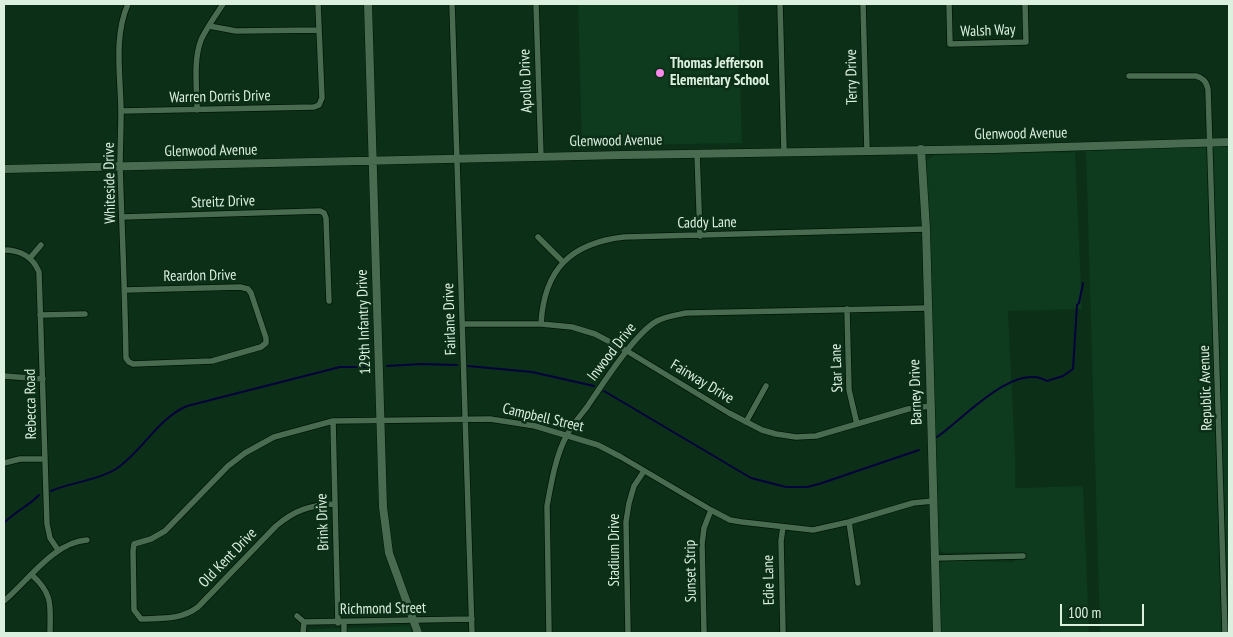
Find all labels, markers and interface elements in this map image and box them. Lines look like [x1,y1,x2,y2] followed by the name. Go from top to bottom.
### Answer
[960,21,1016,41] street label: Walsh Way
[516,49,536,113] street label: Apollo Drive
[843,49,861,105] street label: Terry Drive
[670,55,769,90] place label: Thomas Jefferson Elementary School
[654,67,666,79] marker: Thomas Jefferson Elementary School
[169,87,271,107] street label: Warren Dorris Drive
[974,124,1068,144] street label: Glenwood Avenue
[569,131,663,151] street label: Glenwood Avenue
[164,141,258,161] street label: Glenwood Avenue
[100,142,120,224] street label: Whiteside Drive
[191,192,255,212] street label: Streitz Drive
[677,213,737,233] street label: Caddy Lane
[163,266,237,286] street label: Reardon Drive
[353,269,375,375] street label: 129th Infantry Drive
[440,283,460,355] street label: Fairlane Drive
[584,319,640,385] street label: Inwood Drive
[827,343,847,393] street label: Star Lane
[1196,345,1216,431] street label: Republic Avenue
[667,356,737,408] street label: Fairway Drive
[906,359,926,425] street label: Barney Drive
[21,369,41,439] street label: Rebecca Road
[501,400,585,436] street label: Campbell Street
[313,493,333,551] street label: Brink Drive
[606,513,624,587] street label: Stadium Drive
[195,525,261,591] street label: Old Kent Drive
[681,540,701,602] street label: Sunset Strip
[760,555,778,605] street label: Edie Lane
[1063,594,1147,626] scale bar
[340,599,426,619] street label: Richmond Street
[1068,603,1101,622] text: 100 m

